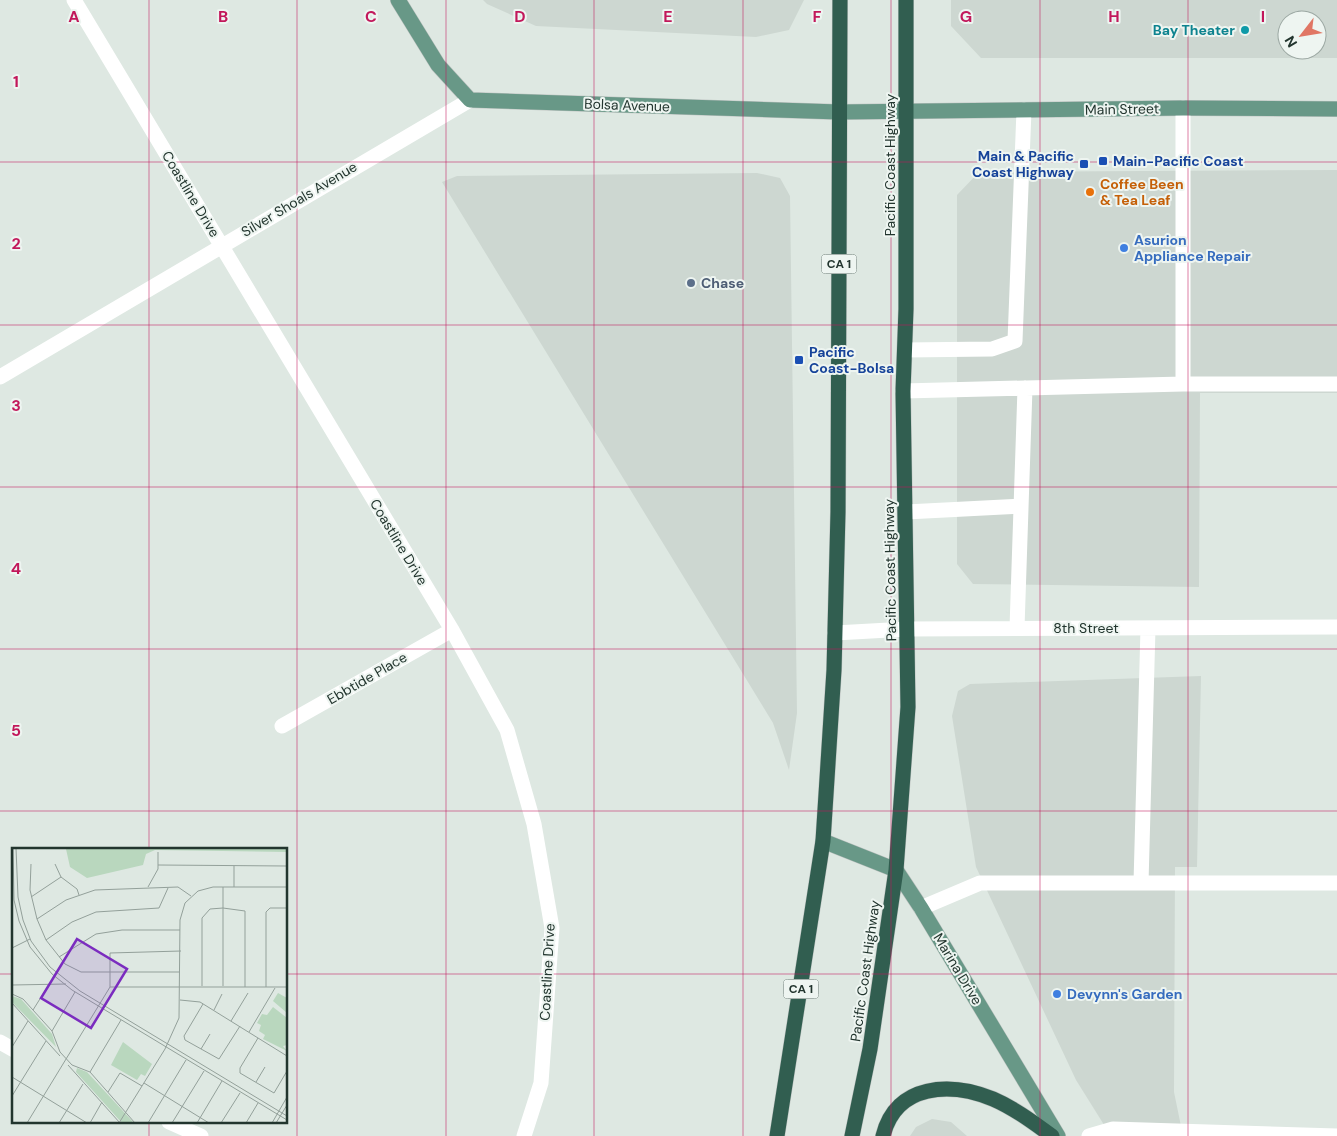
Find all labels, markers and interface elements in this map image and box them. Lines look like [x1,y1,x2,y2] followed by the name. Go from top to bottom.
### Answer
[68,6,80,27] text: A
[218,6,228,27] text: B
[365,6,377,27] text: C
[514,6,526,27] text: D
[663,6,673,27] text: E
[813,6,822,27] text: F
[960,6,972,27] text: G
[1108,6,1120,27] text: H
[1261,6,1265,27] text: I
[1277,10,1327,60] north arrow
[1153,21,1235,39] place label: Bay Theater
[1239,24,1251,36] marker: Bay Theater
[1281,33,1301,51] text: N
[13,71,19,92] text: 1
[881,93,899,236] street label: Pacific Coast Highway
[584,95,670,115] street label: Bolsa Avenue
[1085,99,1159,119] street label: Main Street
[972,147,1075,181] place label: Main & Pacific Coast Highway
[158,148,224,240] street label: Coastline Drive
[1113,152,1244,170] place label: Main-Pacific Coast
[1097,155,1109,167] marker: Main-Pacific Coast
[238,157,360,241] street label: Silver Shoals Avenue
[1078,158,1090,170] marker: Main & Pacific Coast Highway
[1100,175,1184,209] place label: Coffee Been & Tea Leaf
[1084,186,1096,198] marker: Coffee Been & Tea Leaf
[1134,231,1251,265] place label: Asurion Appliance Repair
[11,233,21,254] text: 2
[1118,242,1130,254] marker: Asurion Appliance Repair
[822,254,856,274] road number: CA 1
[701,274,744,292] place label: Chase
[685,277,697,289] marker: Chase
[809,343,894,377] place label: Pacific Coast-Bolsa
[793,354,805,366] marker: Pacific Coast-Bolsa
[11,395,21,416] text: 3
[366,496,432,588] street label: Coastline Drive
[880,498,900,641] street label: Pacific Coast Highway
[11,558,21,579] text: 4
[1053,619,1119,637] street label: 8th Street
[324,648,410,708] street label: Ebbtide Place
[11,720,21,741] text: 5
[12,848,288,1124] inset map
[846,899,884,1043] street label: Pacific Coast Highway
[535,923,559,1021] street label: Coastline Drive
[930,930,986,1008] street label: Marina Drive
[784,980,818,999] road number: CA 1
[1067,985,1182,1003] place label: Devynn's Garden
[1051,988,1063,1000] marker: Devynn's Garden

